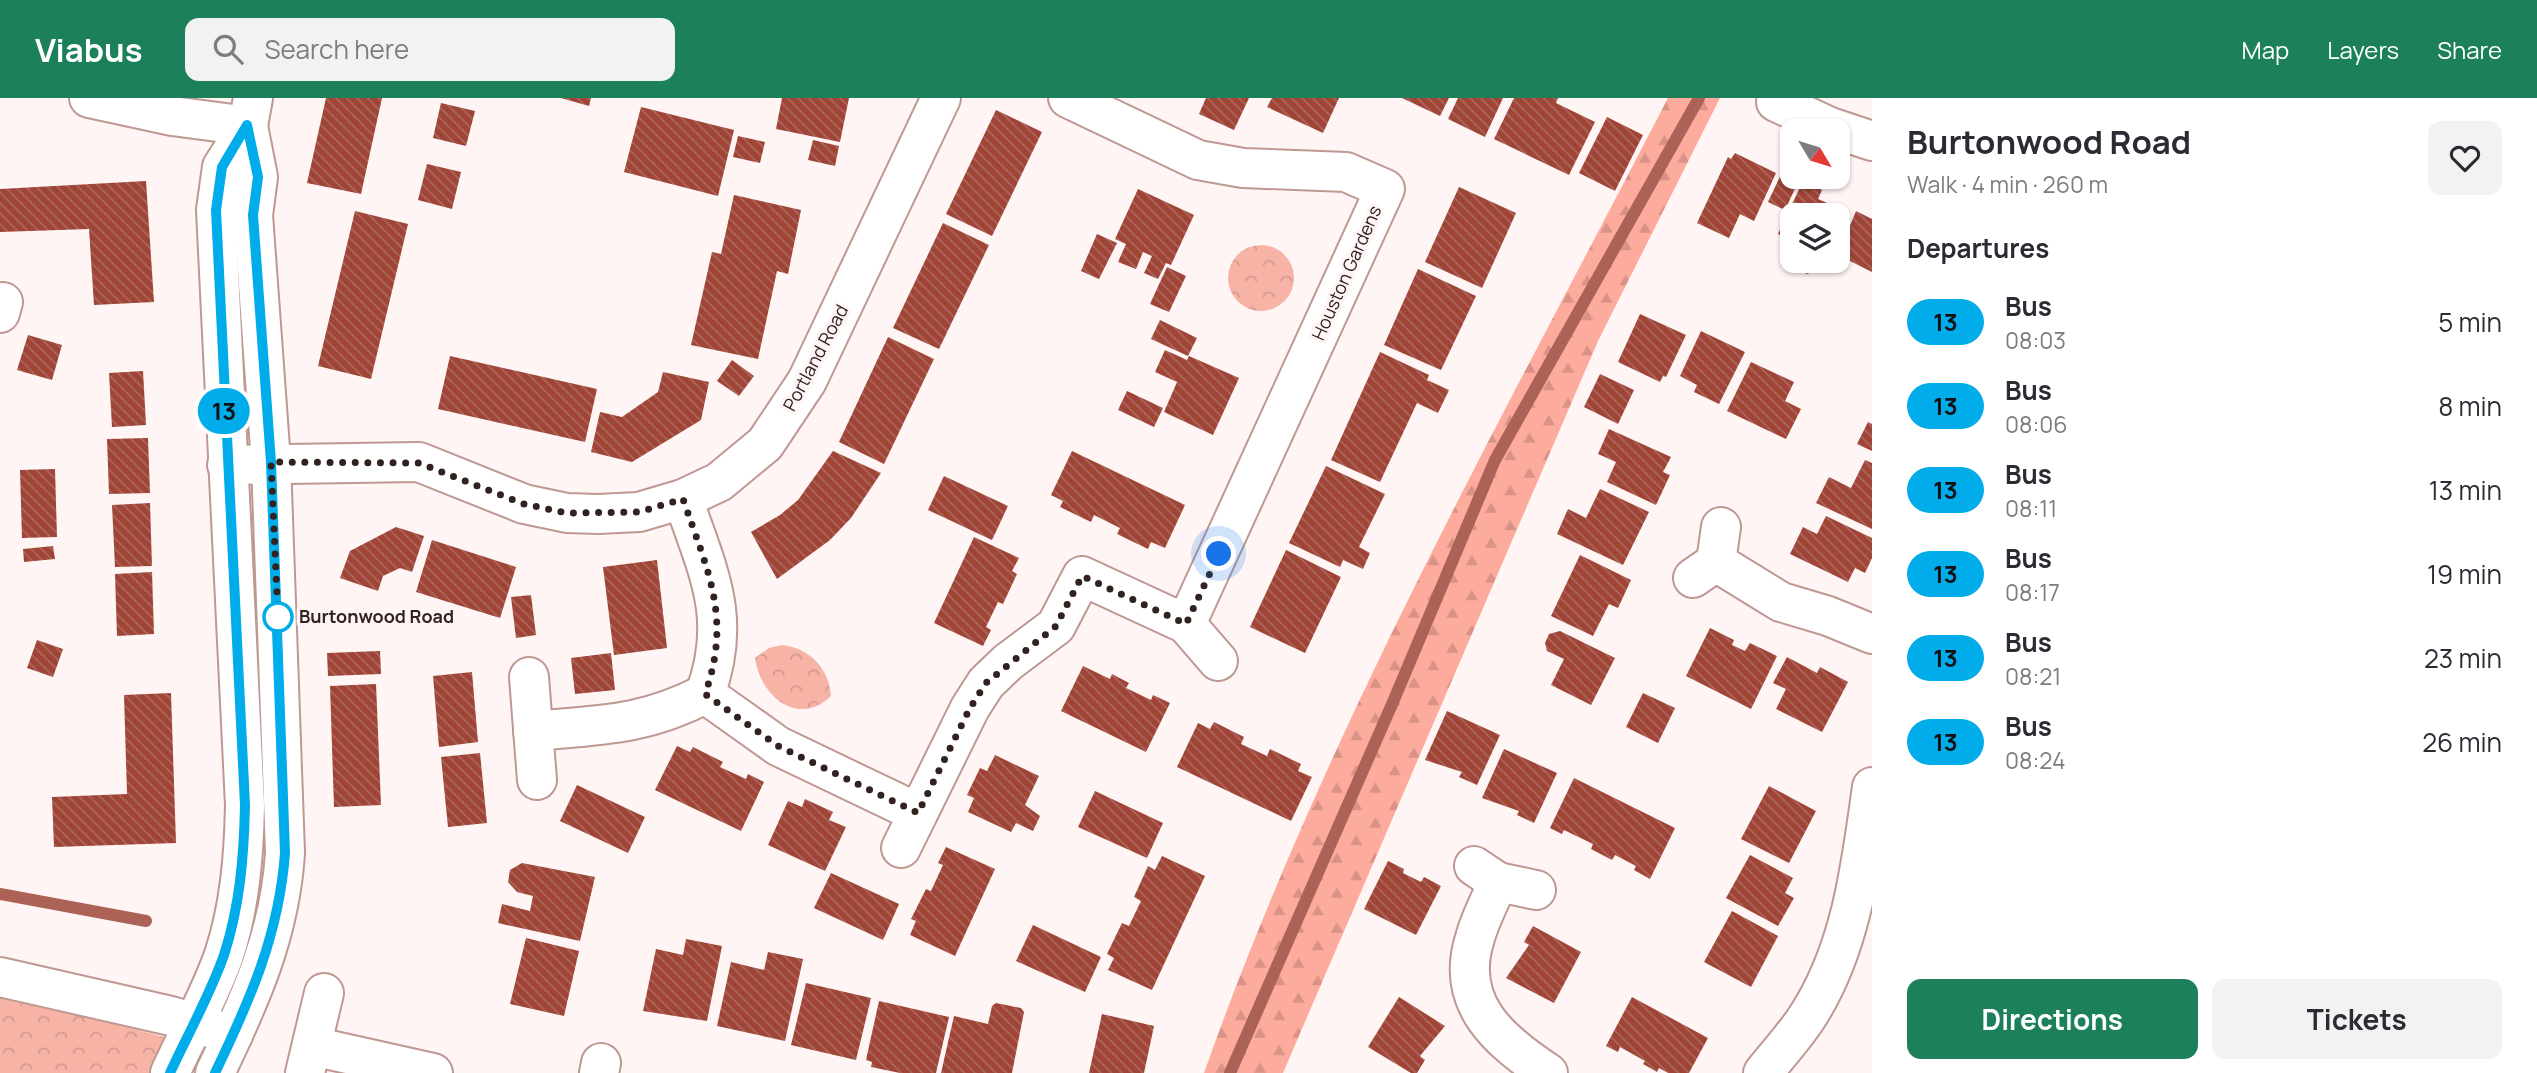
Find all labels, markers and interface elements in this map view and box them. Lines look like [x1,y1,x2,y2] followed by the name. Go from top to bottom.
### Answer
[185,18,675,81] search box
[35,27,143,72] text: Viabus
[209,30,247,68] icon: search
[265,31,409,67] text: Search here
[2242,33,2289,66] text: Map
[2327,33,2399,66] text: Layers
[2437,33,2502,66] text: Share
[1780,119,1850,189] north arrow
[1780,119,1850,273] map controls
[1907,119,2191,164] text: Burtonwood Road
[2428,121,2502,195] button: heart
[1907,168,2108,200] text: Walk · 4 min · 260 m
[1306,201,1387,344] street label: Houston Gardens
[1780,203,1850,273] button: layers
[1907,230,2049,266] text: Departures
[2005,288,2052,324] text: Bus
[777,300,853,415] street label: Portland Road
[2438,304,2502,340] text: 5 min
[1933,305,1958,338] text: 13
[2005,324,2066,356] text: 08:03
[2005,372,2052,408] text: Bus
[192,388,256,434] line badge: 13
[2438,388,2502,424] text: 8 min
[1933,389,1958,422] text: 13
[212,394,236,427] text: 13
[2005,408,2068,440] text: 08:06
[2005,456,2052,492] text: Bus
[2429,472,2502,508] text: 13 min
[1933,473,1958,506] text: 13
[2005,492,2057,524] text: 08:11
[1201,536,1236,571] your location
[2005,540,2052,576] text: Bus
[2427,556,2502,592] text: 19 min
[1933,557,1958,590] text: 13
[2005,576,2060,608] text: 08:17
[263,602,293,632] marker: Burtonwood Road
[299,604,454,628] place label: Burtonwood Road
[2005,624,2052,660] text: Bus
[2424,640,2502,676] text: 23 min
[1933,641,1958,674] text: 13
[2005,660,2061,692] text: 08:21
[2005,708,2052,744] text: Bus
[2422,724,2502,760] text: 26 min
[1933,725,1958,758] text: 13
[2005,744,2065,776] text: 08:24
[1907,979,2198,1059] button: Directions
[2212,979,2502,1059] button: Tickets

